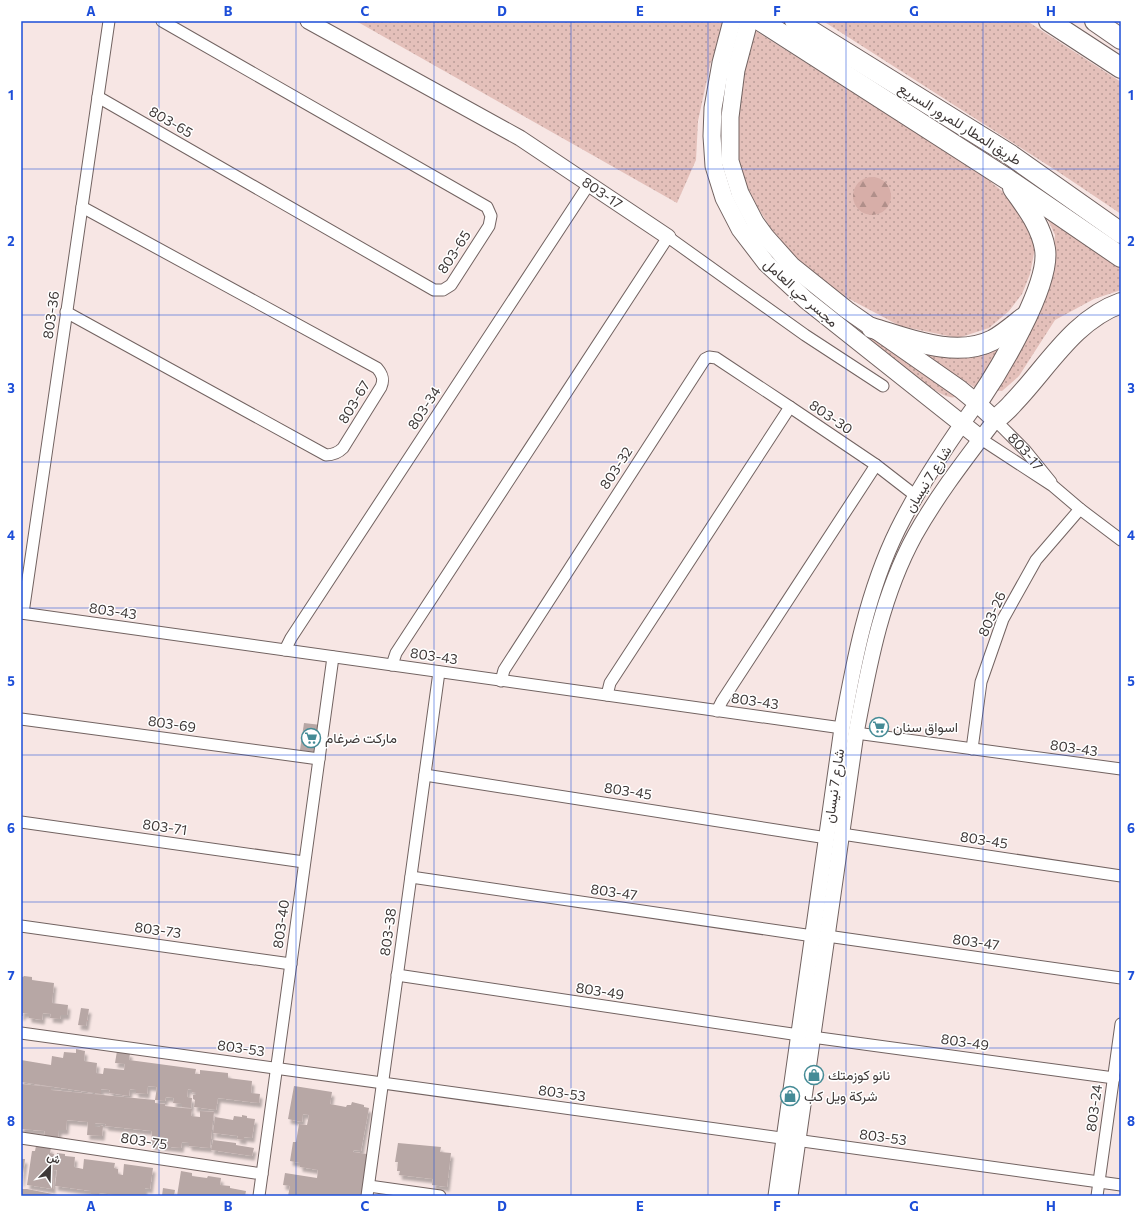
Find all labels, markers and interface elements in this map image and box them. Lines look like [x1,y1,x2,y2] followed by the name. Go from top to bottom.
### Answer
[86,3,96,19] text: A
[224,3,233,19] text: B
[361,3,370,19] text: C
[497,3,507,19] text: D
[636,3,644,19] text: E
[773,3,781,19] text: F
[909,3,919,19] text: G
[1046,3,1056,19] text: H
[894,79,1025,171] street label: طريق المطار للمرور السريع
[8,87,14,103] text: 1
[1128,87,1134,103] text: 1
[146,102,196,141] street label: 803-65
[579,173,626,212] street label: 803-17
[433,227,474,277] street label: 803-65
[7,233,15,249] text: 2
[1127,233,1135,249] text: 2
[758,255,842,333] street label: مجسر حي العامل
[39,290,62,340] street label: 803-36
[334,377,373,426] street label: 803-67
[7,380,15,396] text: 3
[1127,380,1135,396] text: 3
[403,383,444,432] street label: 803-34
[806,396,856,437] street label: 803-30
[1005,429,1047,474] street label: 803-17
[901,442,957,517] street label: شارع 7 نيسان
[596,443,636,492] street label: 803-32
[7,527,15,543] text: 4
[1127,527,1135,543] text: 4
[974,589,1009,639] street label: 803-26
[88,599,138,622] street label: 803-43
[409,644,459,667] street label: 803-43
[7,673,15,689] text: 5
[1127,673,1135,689] text: 5
[730,689,780,712] street label: 803-43
[147,712,197,735] street label: 803-69
[868,716,890,738] supermarket icon: اسواق سنان
[893,718,958,736] place label: اسواق سنان
[300,727,322,749] supermarket icon: ماركت ضرغام
[325,729,397,747] place label: ماركت ضرغام
[1049,736,1099,759] street label: 803-43
[820,748,850,825] street label: شارع 7 نيسان
[603,778,653,803] street label: 803-45
[142,815,188,838] street label: 803-71
[7,820,15,836] text: 6
[1127,820,1135,836] text: 6
[959,827,1009,852] street label: 803-45
[590,880,639,903] street label: 803-47
[269,898,292,949] street label: 803-40
[376,907,399,957] street label: 803-38
[134,918,182,941] street label: 803-73
[952,930,1001,953] street label: 803-47
[7,967,15,983] text: 7
[1127,967,1135,983] text: 7
[575,978,625,1003] street label: 803-49
[940,1030,990,1053] street label: 803-49
[216,1036,266,1059] street label: 803-53
[803,1064,825,1086] shop icon: نانو كوزمتك
[828,1066,890,1084] place label: نانو كوزمتك
[537,1081,587,1104] street label: 803-53
[1082,1083,1105,1133] street label: 803-24
[779,1085,801,1107] shop icon: شركة ويل كب
[804,1087,878,1105] place label: شركة ويل كب
[7,1113,15,1129] text: 8
[1127,1113,1135,1129] text: 8
[858,1125,908,1148] street label: 803-53
[120,1128,169,1153] street label: 803-75
[30,1147,70,1187] north arrow
[45,1149,63,1167] text: ش
[86,1198,96,1214] text: A
[224,1198,233,1214] text: B
[361,1198,370,1214] text: C
[497,1198,507,1214] text: D
[636,1198,644,1214] text: E
[773,1198,781,1214] text: F
[909,1198,919,1214] text: G
[1046,1198,1056,1214] text: H

